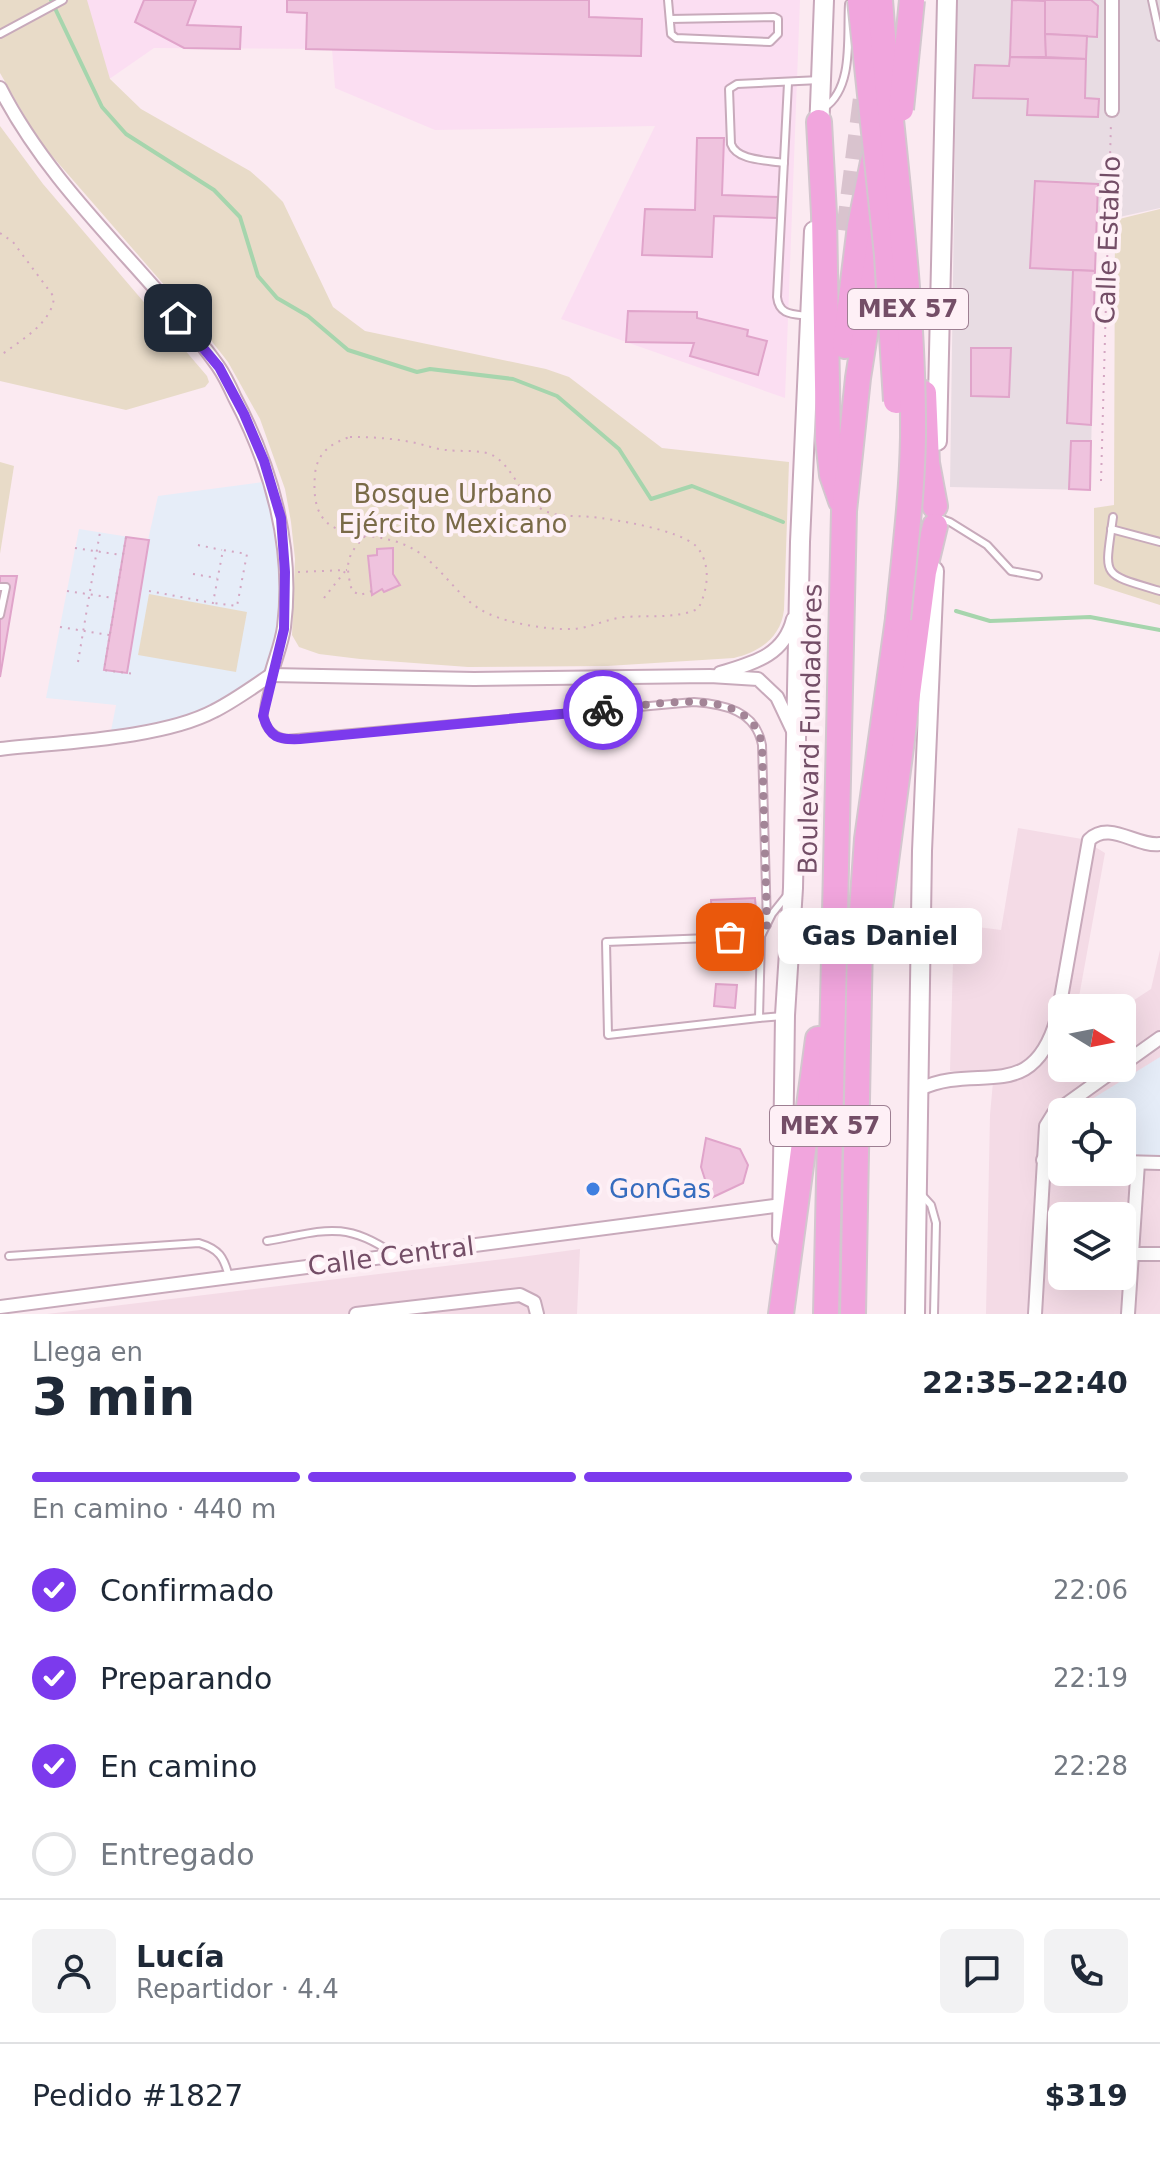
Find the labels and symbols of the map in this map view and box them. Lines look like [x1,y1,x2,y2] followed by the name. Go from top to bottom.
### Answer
[1090,155,1126,325] street label: Calle Establo
[144,284,212,352] pin
[848,289,968,329] road number: MEX 57
[339,479,567,539] park label: Bosque Urbano Ejército Mexicano
[792,583,828,875] street label: Boulevard Fundadores
[563,670,643,750] courier
[696,903,764,971] pin
[778,909,982,965] callout: Gas Daniel
[1048,994,1136,1082] north arrow
[770,1106,890,1146] road number: MEX 57
[609,1174,711,1204] place label: GonGas
[584,1180,602,1198] marker: GonGas
[306,1231,476,1281] street label: Calle Central

